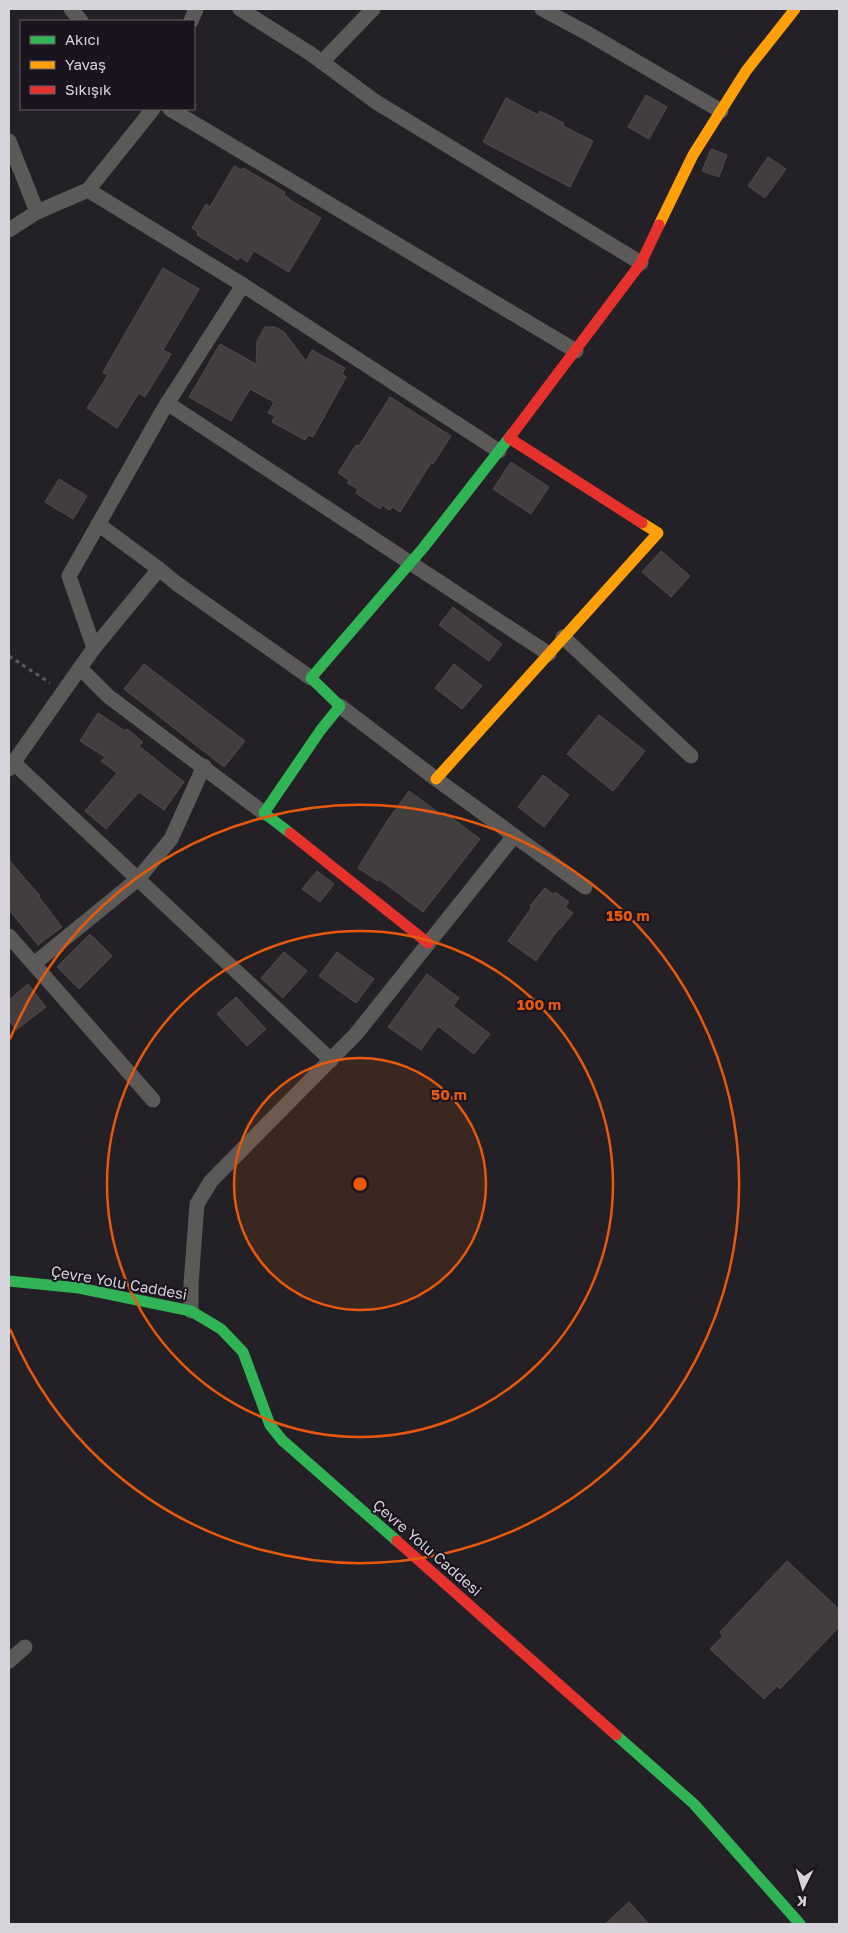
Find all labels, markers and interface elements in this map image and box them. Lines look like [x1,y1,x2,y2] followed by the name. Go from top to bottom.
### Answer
[20,20,195,110] legend
[65,30,100,48] text: Akıcı
[65,55,106,73] text: Yavaş
[65,80,112,98] text: Sıkışık
[606,906,650,924] text: 150 m
[517,995,561,1013] text: 100 m
[431,1085,467,1103] text: 50 m
[351,1175,369,1193] centre of rings
[50,1261,189,1303] street label: Çevre Yolu Caddesi
[370,1495,486,1599] street label: Çevre Yolu Caddesi
[778,1863,828,1913] north arrow
[796,1893,808,1910] text: K

